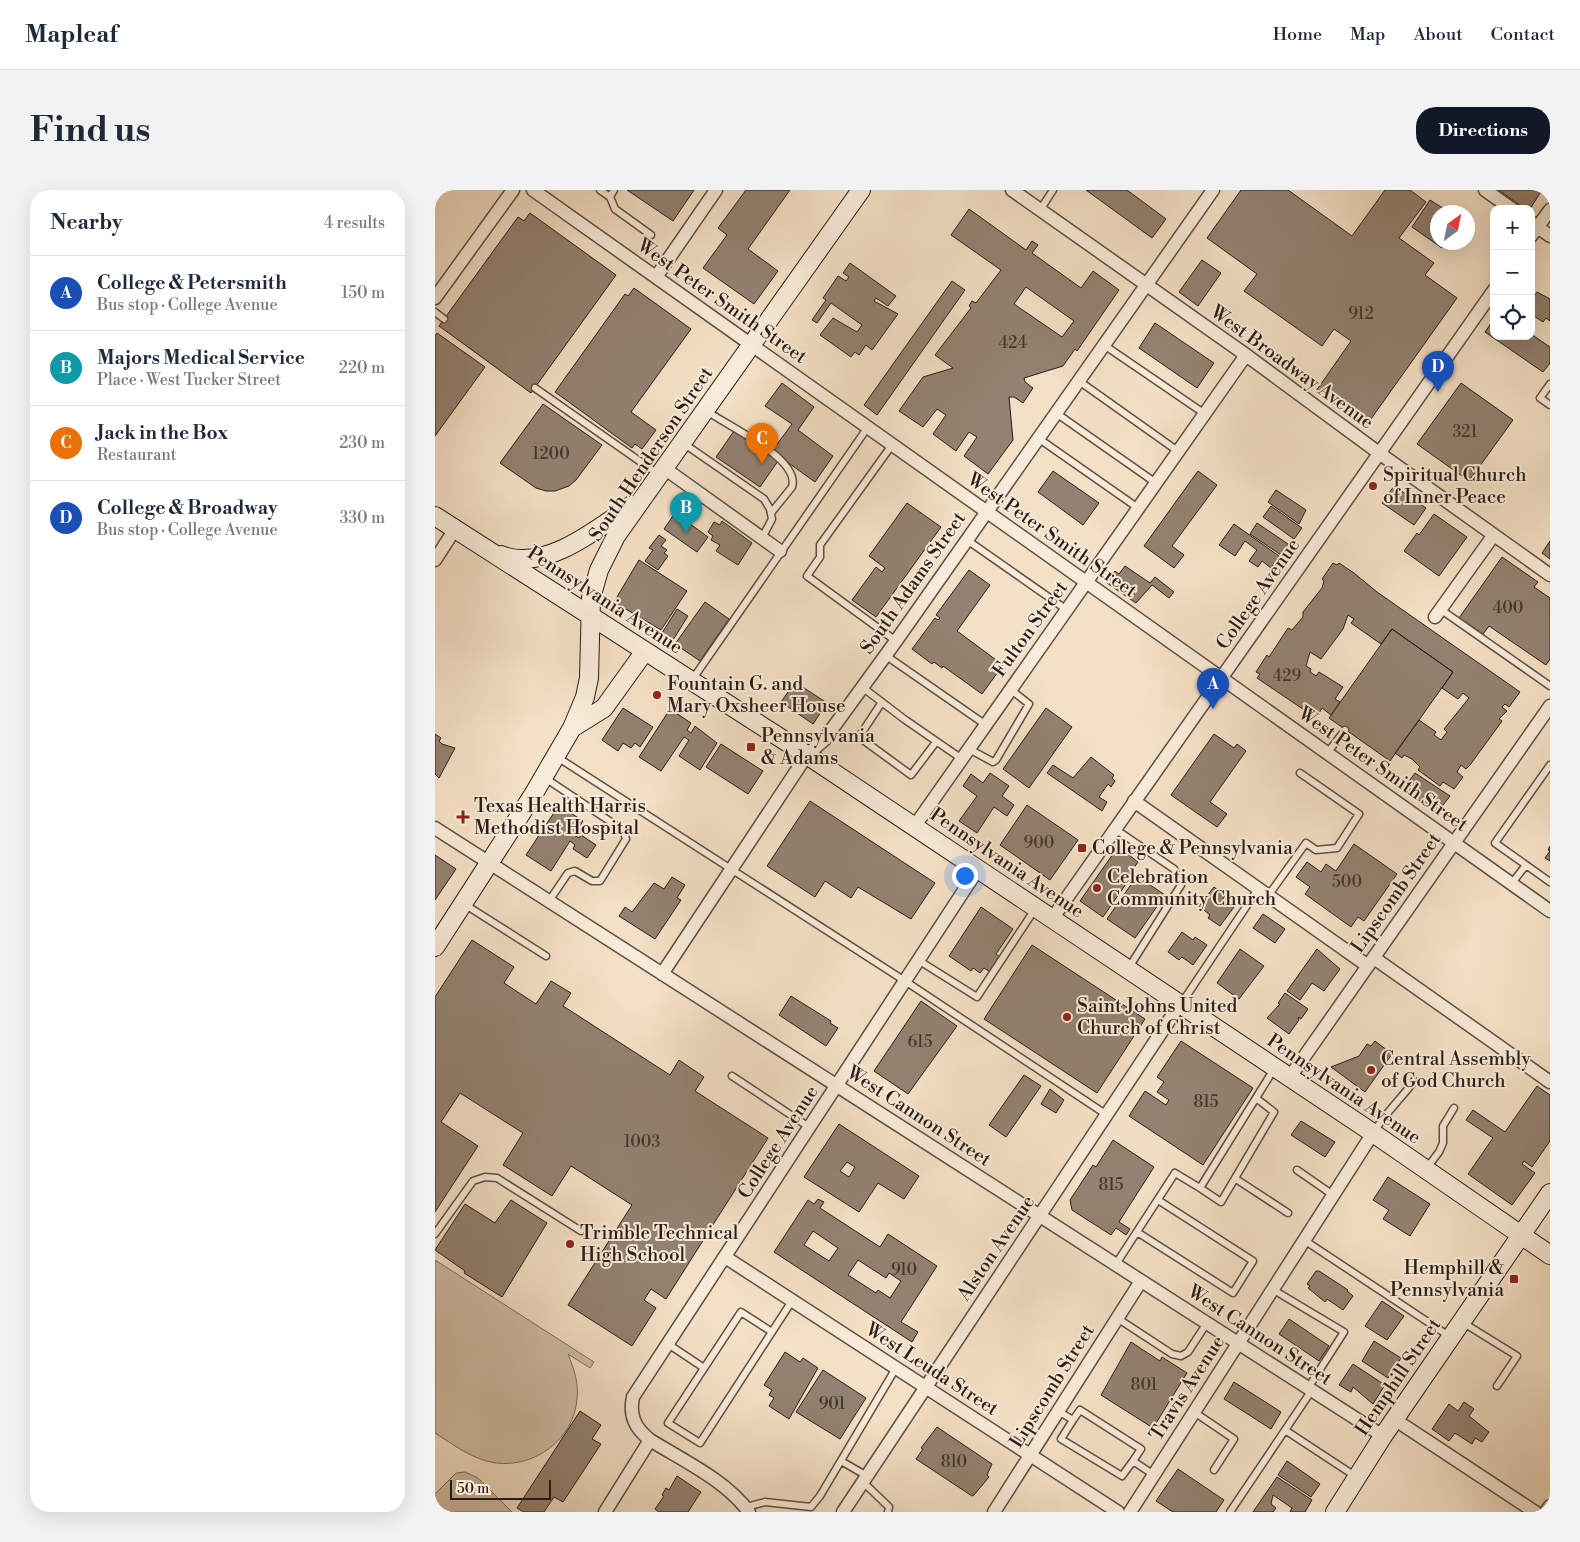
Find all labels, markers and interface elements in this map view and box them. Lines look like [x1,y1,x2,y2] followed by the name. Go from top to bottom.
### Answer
[25,20,118,50] text: Mapleaf
[1273,23,1322,46] text: Home
[1350,23,1386,46] text: Map
[1414,23,1463,46] text: About
[1491,23,1555,46] text: Contact
[1416,107,1550,154] button: Directions
[30,109,150,152] text: Find us
[1430,205,1475,250] north arrow
[1490,205,1535,340] map controls
[1490,205,1535,250] button: +
[50,210,123,236] text: Nearby
[324,213,385,233] text: 4 results
[632,233,812,369] street label: West Peter Smith Street
[1490,250,1535,295] button: −
[97,271,287,295] text: College & Petersmith
[60,283,72,303] text: A
[341,283,385,303] text: 150 m
[97,295,278,315] text: Bus stop · College Avenue
[1490,295,1535,340] button: locate
[1205,299,1378,434] street label: West Broadway Avenue
[1348,304,1374,324] house number: 912
[999,333,1028,353] house number: 424
[97,346,305,370] text: Majors Medical Service
[1422,351,1454,392] pin: D
[60,358,72,378] text: B
[339,358,385,378] text: 220 m
[584,362,718,546] street label: South Henderson Street
[97,370,281,390] text: Place · West Tucker Street
[97,421,228,445] text: Jack in the Box
[1452,422,1478,442] house number: 321
[746,423,778,464] pin: C
[60,433,72,453] text: C
[339,433,385,453] text: 230 m
[532,444,570,464] house number: 1200
[97,445,176,465] text: Restaurant
[1383,463,1526,509] place label: Spiritual Church of Inner Peace
[962,467,1142,603] street label: West Peter Smith Street
[1367,480,1379,492] marker: Spiritual Church of Inner Peace
[670,492,702,533] pin: B
[97,496,277,520] text: College & Broadway
[855,507,971,659] street label: South Adams Street
[60,508,72,528] text: D
[339,508,385,528] text: 330 m
[97,520,278,540] text: Bus stop · College Avenue
[1211,534,1305,654] street label: College Avenue
[523,541,687,659] street label: Pennsylvania Avenue
[987,576,1073,682] street label: Fulton Street
[1493,598,1523,618] house number: 400
[1273,666,1301,686] house number: 429
[1197,668,1229,709] pin: A
[667,672,846,718] place label: Fountain G. and Mary Oxsheer House
[651,689,663,701] marker: Fountain G. and Mary Oxsheer House
[1293,701,1473,837] street label: West Peter Smith Street
[761,724,875,770] place label: Pennsylvania & Adams
[745,741,757,753] marker: Pennsylvania & Adams
[474,794,646,840] place label: Texas Health Harris Methodist Hospital
[925,803,1089,923] street label: Pennsylvania Avenue
[456,810,470,824] marker: Texas Health Harris Methodist Hospital
[1346,828,1447,958] street label: Lipscomb Street
[1024,833,1054,853] house number: 900
[1092,836,1293,860] place label: College & Pennsylvania
[1076,842,1088,854] marker: College & Pennsylvania
[952,863,978,889] your location
[1107,865,1276,911] place label: Celebration Community Church
[1332,872,1362,892] house number: 500
[1091,882,1103,894] marker: Celebration Community Church
[1077,994,1238,1040] place label: Saint Johns United Church of Christ
[1061,1011,1073,1023] marker: Saint Johns United Church of Christ
[1262,1029,1426,1149] street label: Pennsylvania Avenue
[908,1032,933,1052] house number: 615
[1381,1047,1531,1093] place label: Central Assembly of God Church
[841,1060,996,1172] street label: West Cannon Street
[1365,1064,1377,1076] marker: Central Assembly of God Church
[732,1081,824,1203] street label: College Avenue
[1193,1092,1219,1112] house number: 815
[624,1132,660,1152] house number: 1003
[1098,1175,1124,1195] house number: 815
[951,1191,1040,1306] street label: Alston Avenue
[580,1221,739,1267] place label: Trimble Technical High School
[564,1238,576,1250] marker: Trimble Technical High School
[1390,1256,1505,1302] place label: Hemphill & Pennsylvania
[891,1260,917,1280] house number: 910
[1508,1273,1520,1285] marker: Hemphill & Pennsylvania
[1182,1279,1337,1391] street label: West Cannon Street
[1350,1313,1446,1440] street label: Hemphill Street
[860,1317,1003,1421] street label: West Leuda Street
[1004,1319,1100,1452] street label: Lipscomb Street
[1144,1331,1230,1445] street label: Travis Avenue
[1131,1375,1157,1395] house number: 801
[819,1394,845,1414] house number: 901
[941,1452,967,1472] house number: 810
[450,1477,551,1500] scale bar
[457,1480,489,1498] text: 50 m

